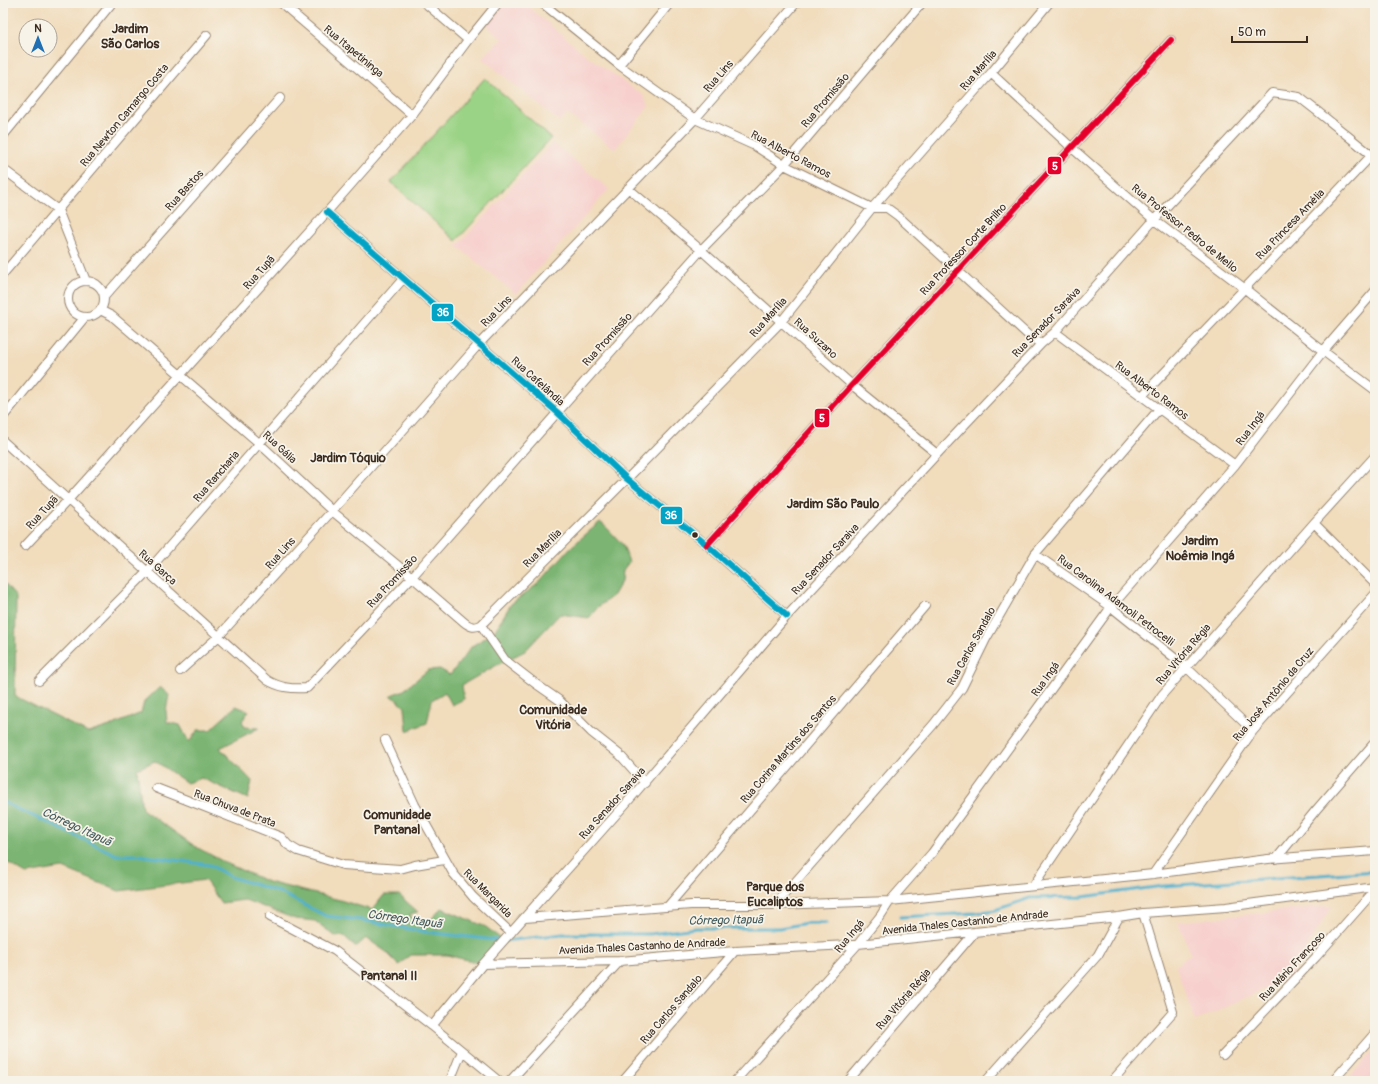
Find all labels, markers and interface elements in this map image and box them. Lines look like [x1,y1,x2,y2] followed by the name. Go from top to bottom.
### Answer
[18,18,58,58] north arrow
[1232,18,1307,44] scale bar
[101,21,160,52] district label: Jardim São Carlos
[34,22,42,35] text: N
[321,23,386,80] street label: Rua Itapetininga
[1238,25,1266,40] text: 50 m
[957,48,999,93] street label: Rua Marília
[701,58,736,95] street label: Rua Lins
[78,61,171,169] street label: Rua Newton Camargo Costa
[799,70,852,130] street label: Rua Promissão
[749,128,833,181] street label: Rua Alberto Ramos
[1047,156,1062,175] line badge: 5
[1052,160,1058,173] text: 5
[163,167,206,214] street label: Rua Bastos
[1129,182,1240,275] street label: Rua Professor Pedro de Mello
[1253,186,1327,262] street label: Rua Princesa Amélia
[917,201,1009,298] street label: Rua Professor Corte Brilho
[241,253,278,292] street label: Rua Tupã
[1009,284,1083,360] street label: Rua Senador Saraiva
[478,293,514,330] street label: Rua Lins
[747,295,790,340] street label: Rua Marília
[431,303,454,322] line badge: 36
[437,306,450,319] text: 36
[580,310,635,369] street label: Rua Promissão
[791,315,840,361] street label: Rua Suzano
[508,354,567,409] street label: Rua Cafelândia
[1112,359,1191,422] street label: Rua Alberto Ramos
[814,408,830,428] line badge: 5
[1233,409,1267,448] street label: Rua Ingá
[819,412,825,425] text: 5
[260,428,299,466] street label: Rua Gália
[191,448,242,505] street label: Rua Rancharia
[310,450,386,466] district label: Jardim Tóquio
[23,493,61,532] street label: Rua Tupã
[787,496,879,512] district label: Jardim São Paulo
[660,506,683,525] line badge: 36
[665,509,678,522] text: 36
[789,521,862,598] street label: Rua Senador Saraiva
[520,526,564,570] street label: Rua Marília
[690,530,700,540] unlabelled marker
[1165,533,1235,564] district label: Jardim Noêmia Ingá
[263,535,298,572] street label: Rua Lins
[136,547,179,588] street label: Rua Garça
[365,552,420,611] street label: Rua Promissão
[1055,552,1177,649] street label: Rua Carolina Adamoli Petrocelli
[945,605,998,688] street label: Rua Carlos Sandalo
[1153,621,1213,688] street label: Rua Vitória Régia
[1230,644,1317,744] street label: Rua José Antônio da Cruz
[1029,660,1062,699] street label: Rua Ingá
[738,693,839,806] street label: Rua Corina Martins dos Santos
[519,702,587,733] district label: Comunidade Vitória
[577,765,648,842] street label: Rua Senador Saraiva
[192,787,278,830] street label: Rua Chuva de Prata
[40,805,115,850] water label: Córrego Itapuã
[363,807,431,838] district label: Comunidade Pantanal
[461,866,515,920] street label: Rua Margarida
[746,879,804,910] district label: Parque dos Eucaliptos
[367,907,444,932] water label: Córrego Itapuã
[881,907,1049,938] street label: Avenida Thales Castanho de Andrade
[688,912,764,929] water label: Córrego Itapuã
[832,917,867,956] street label: Rua Ingá
[1257,929,1328,1004] street label: Rua Mário Françoso
[558,936,726,957] street label: Avenida Thales Castanho de Andrade
[873,966,933,1033] street label: Rua Vitória Régia
[360,968,418,984] district label: Pantanal II
[638,972,705,1047] street label: Rua Carlos Sandalo

